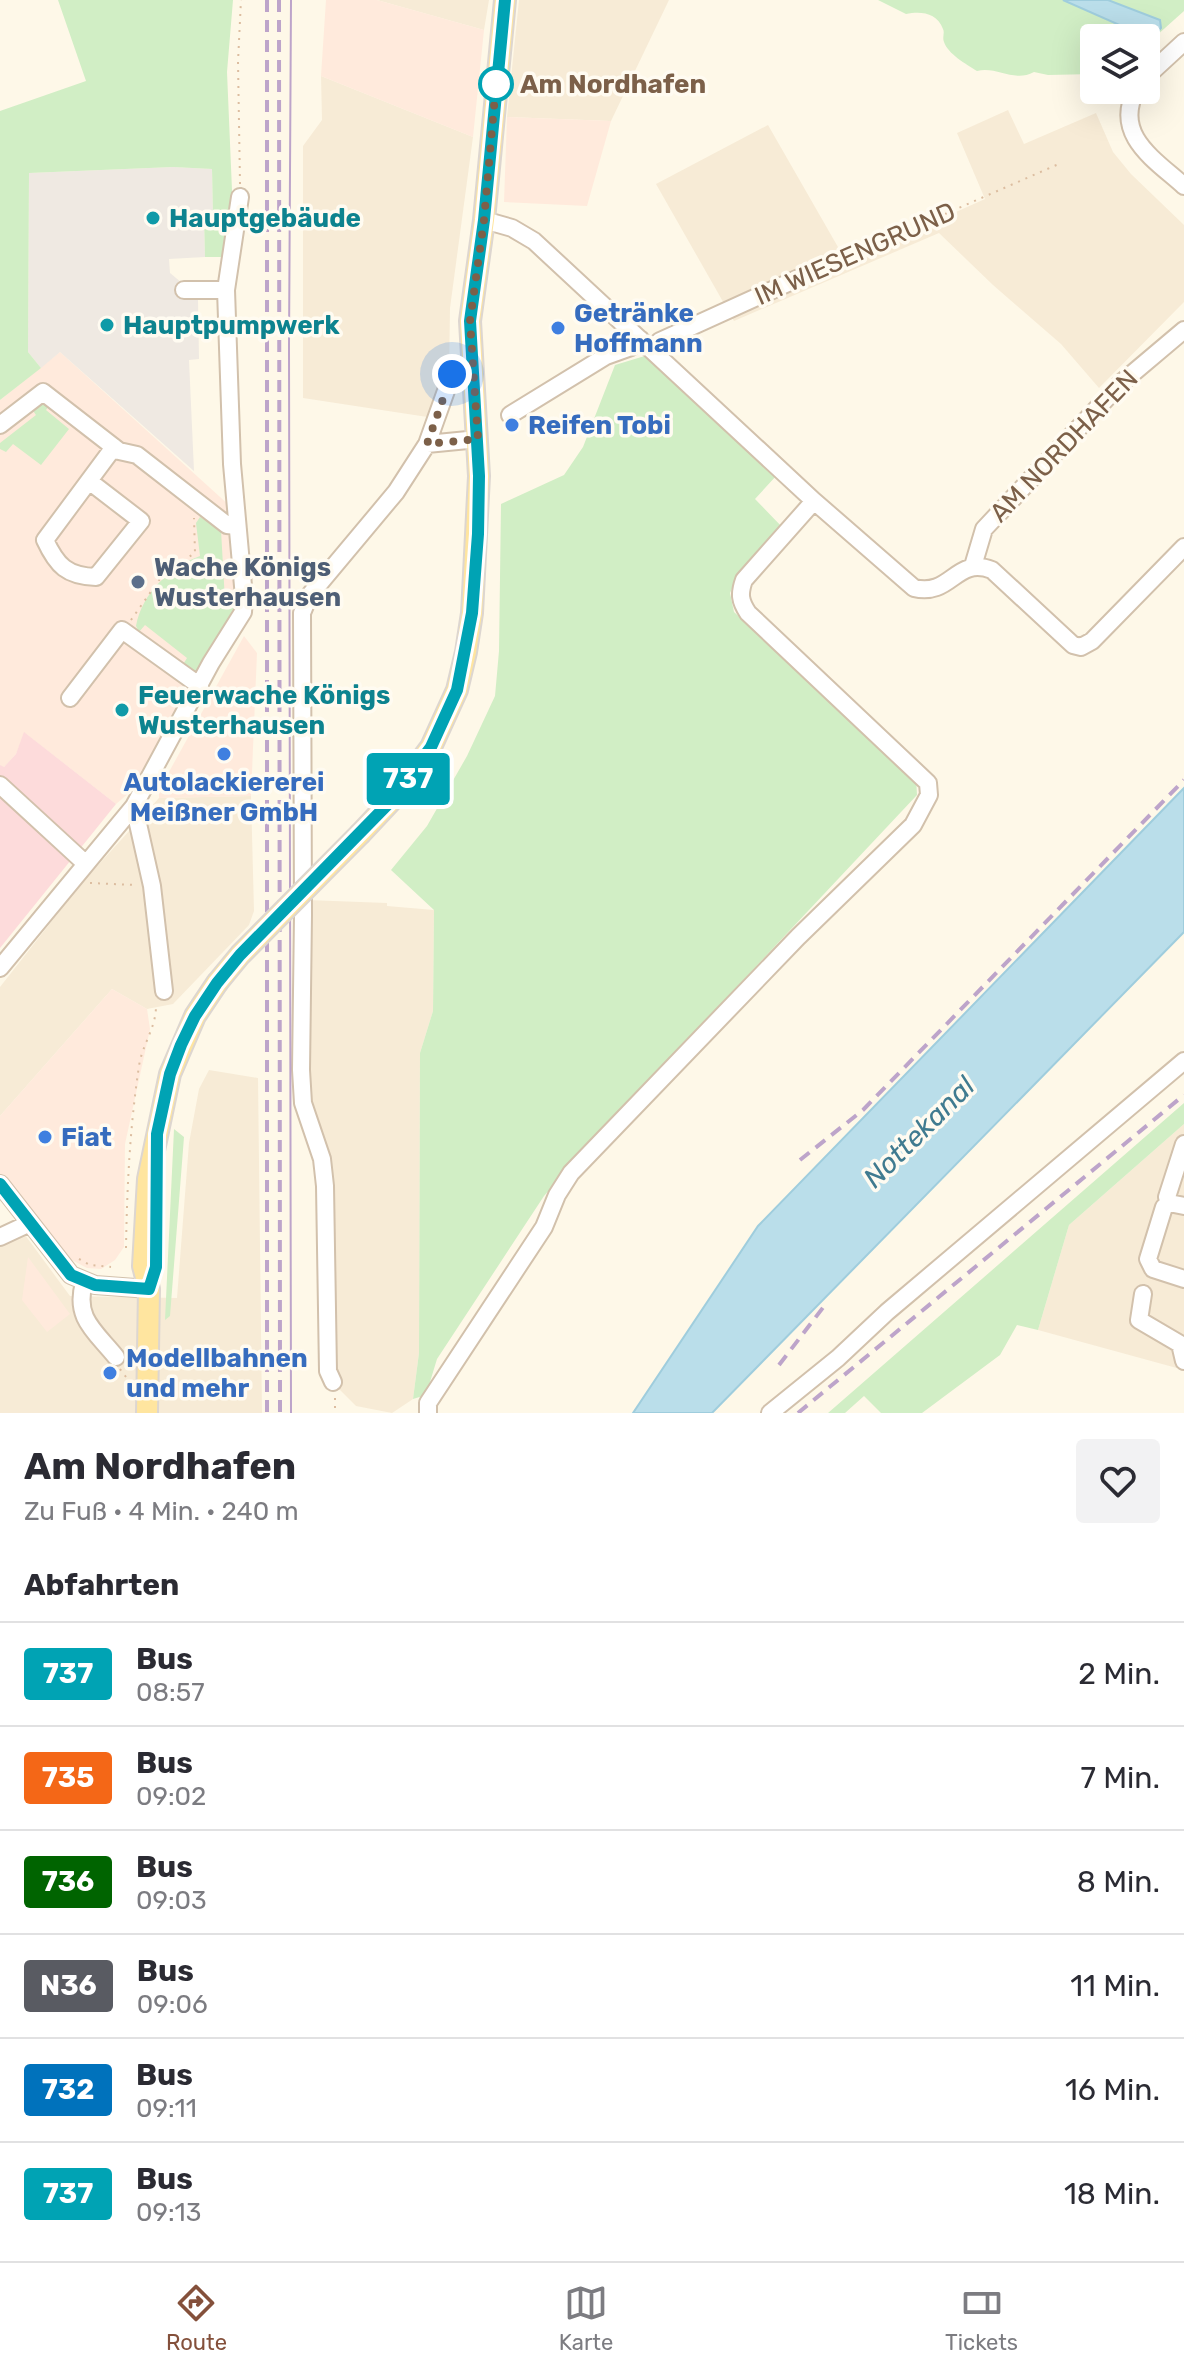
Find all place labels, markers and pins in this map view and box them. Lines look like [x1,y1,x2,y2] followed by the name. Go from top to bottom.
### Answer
[479,67,513,101] marker: Am Nordhafen
[520,69,706,100] place label: Am Nordhafen
[169,203,361,234] place label: Hauptgebäude
[144,209,162,227] marker: Hauptgebäude
[574,298,703,359] place label: Getränke Hoffmann
[123,310,340,341] place label: Hauptpumpwerk
[98,316,116,334] marker: Hauptpumpwerk
[549,319,567,337] marker: Getränke Hoffmann
[528,410,671,441] place label: Reifen Tobi
[503,416,521,434] marker: Reifen Tobi
[154,552,341,613] place label: Wache Königs Wusterhausen
[129,573,147,591] marker: Wache Königs Wusterhausen
[138,680,390,741] place label: Feuerwache Königs Wusterhausen
[113,701,131,719] marker: Feuerwache Königs Wusterhausen
[215,745,233,763] marker: Autolackiererei Meißner GmbH
[123,767,325,828] place label: Autolackiererei Meißner GmbH
[61,1122,112,1153] place label: Fiat
[36,1128,54,1146] marker: Fiat
[126,1343,308,1404] place label: Modellbahnen und mehr
[101,1364,119,1382] marker: Modellbahnen und mehr

